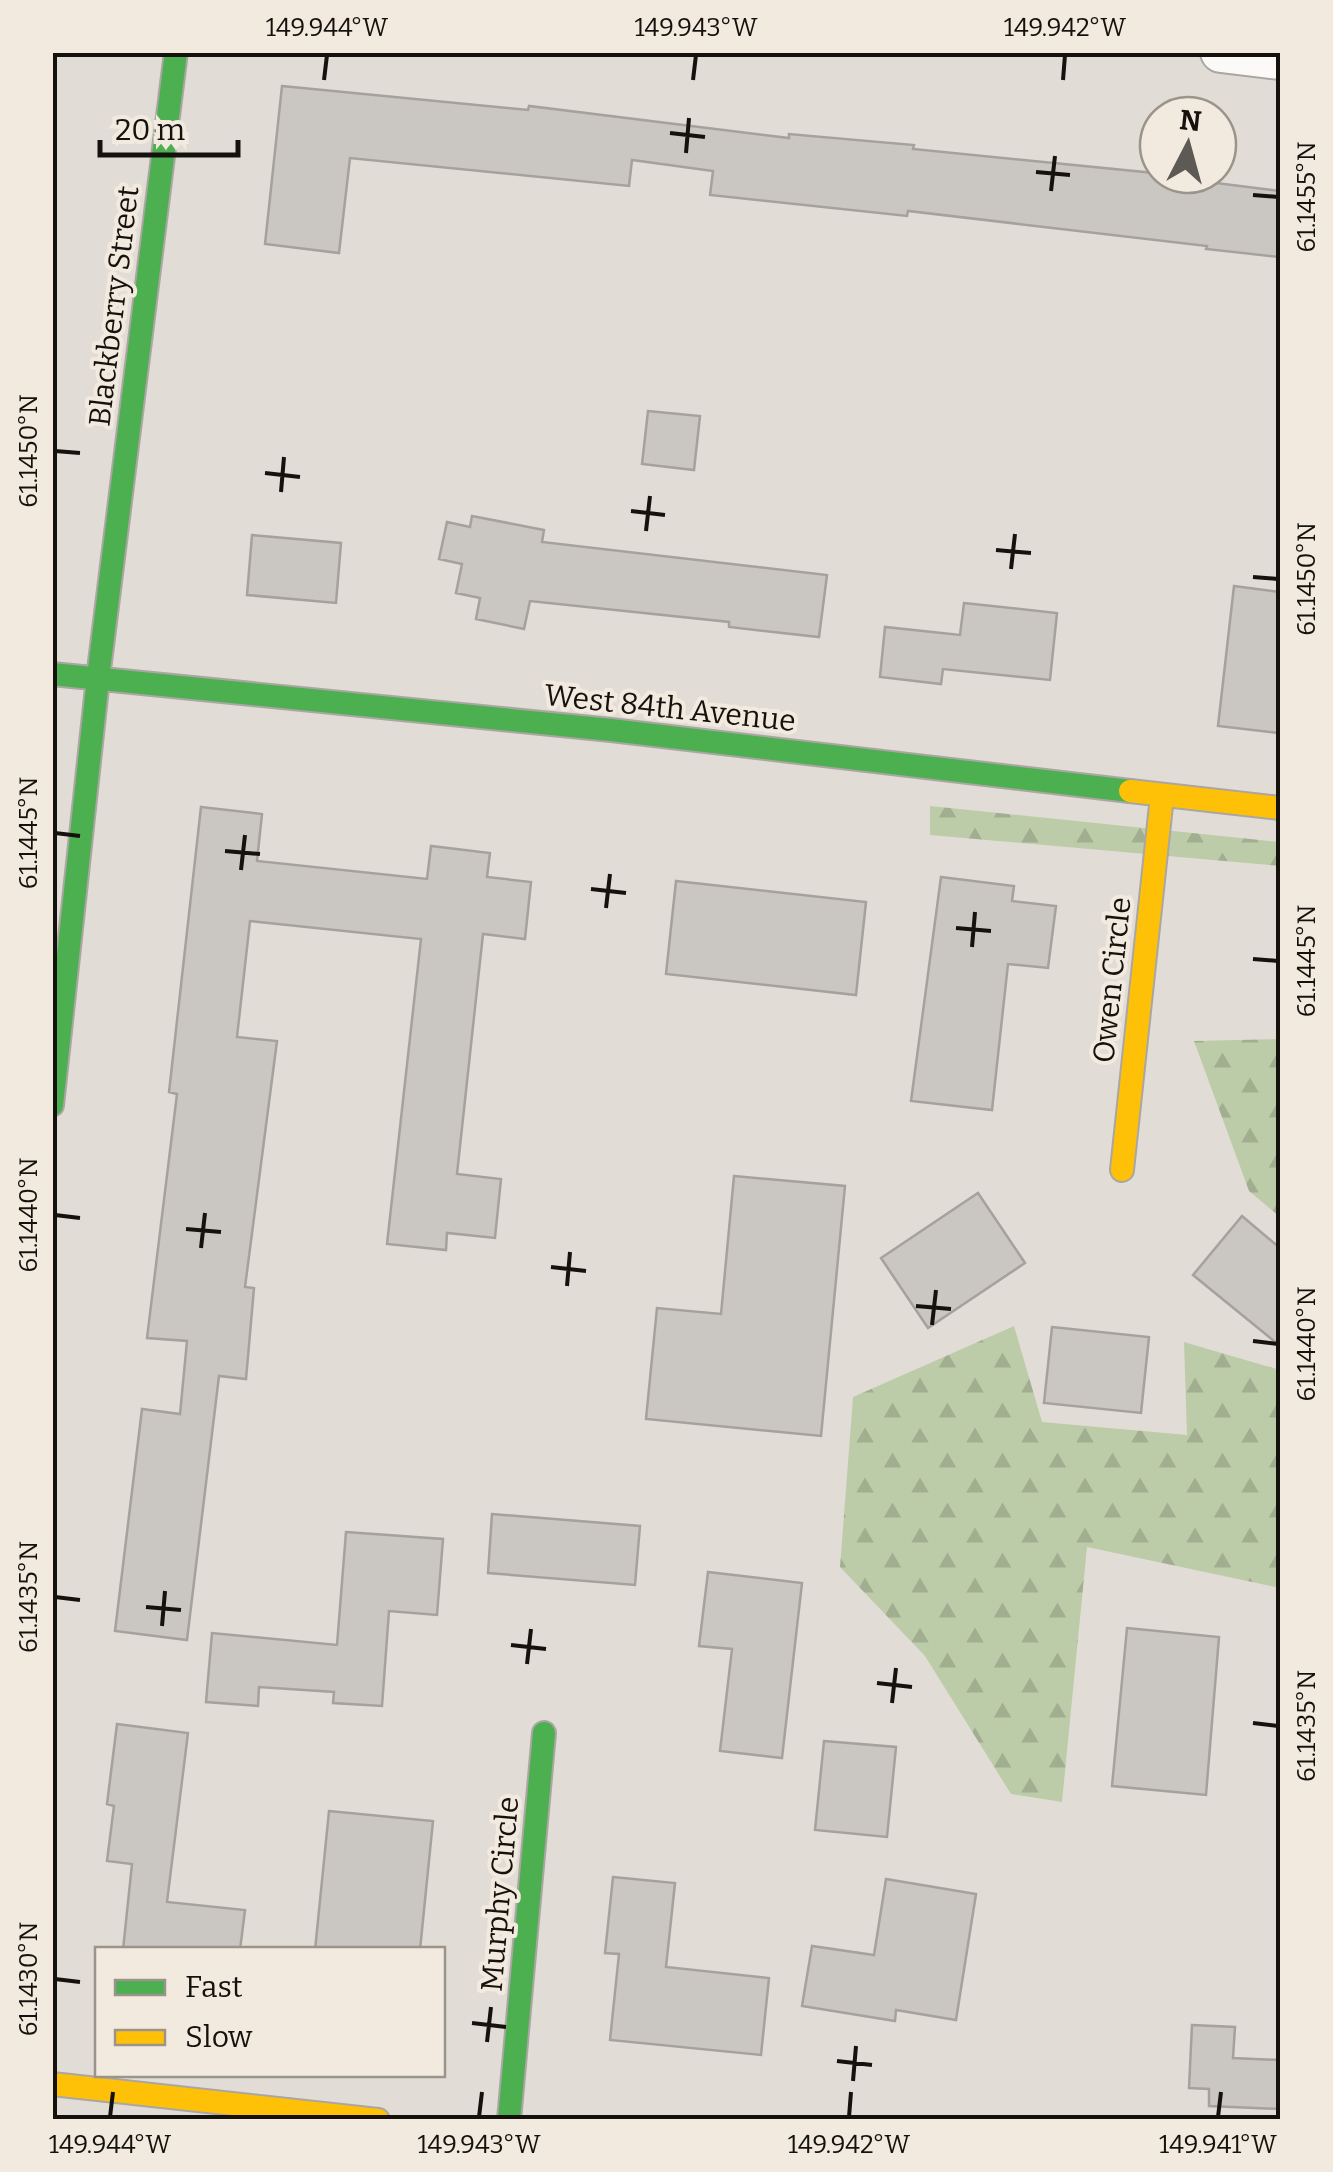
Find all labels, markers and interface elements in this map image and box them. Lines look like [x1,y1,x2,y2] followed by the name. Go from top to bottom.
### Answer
[266,13,389,43] text: 149.944°W
[634,13,758,43] text: 149.943°W
[1004,13,1127,43] text: 149.942°W
[100,95,238,157] scale bar
[1138,95,1238,195] north arrow
[1178,103,1203,138] text: N
[115,112,186,148] text: 20 m
[1292,141,1322,253] text: 61.1455°N
[81,184,147,428] street label: Blackberry Street
[14,394,44,508] text: 61.1450°N
[1292,522,1322,636] text: 61.1450°N
[543,677,797,739] street label: West 84th Avenue
[14,777,44,889] text: 61.1445°N
[1085,895,1139,1065] street label: Owen Circle
[1292,905,1322,1017] text: 61.1445°N
[14,1157,44,1273] text: 61.1440°N
[1292,1286,1322,1402] text: 61.1440°N
[14,1541,44,1653] text: 61.1435°N
[1292,1670,1322,1782] text: 61.1435°N
[474,1795,526,1993] street label: Murphy Circle
[14,1922,44,2036] text: 61.1430°N
[95,1947,445,2077] legend
[185,1969,243,2005] text: Fast
[185,2019,253,2055] text: Slow
[49,2130,172,2160] text: 149.944°W
[417,2130,541,2160] text: 149.943°W
[788,2130,911,2160] text: 149.942°W
[1159,2130,1277,2160] text: 149.941°W

